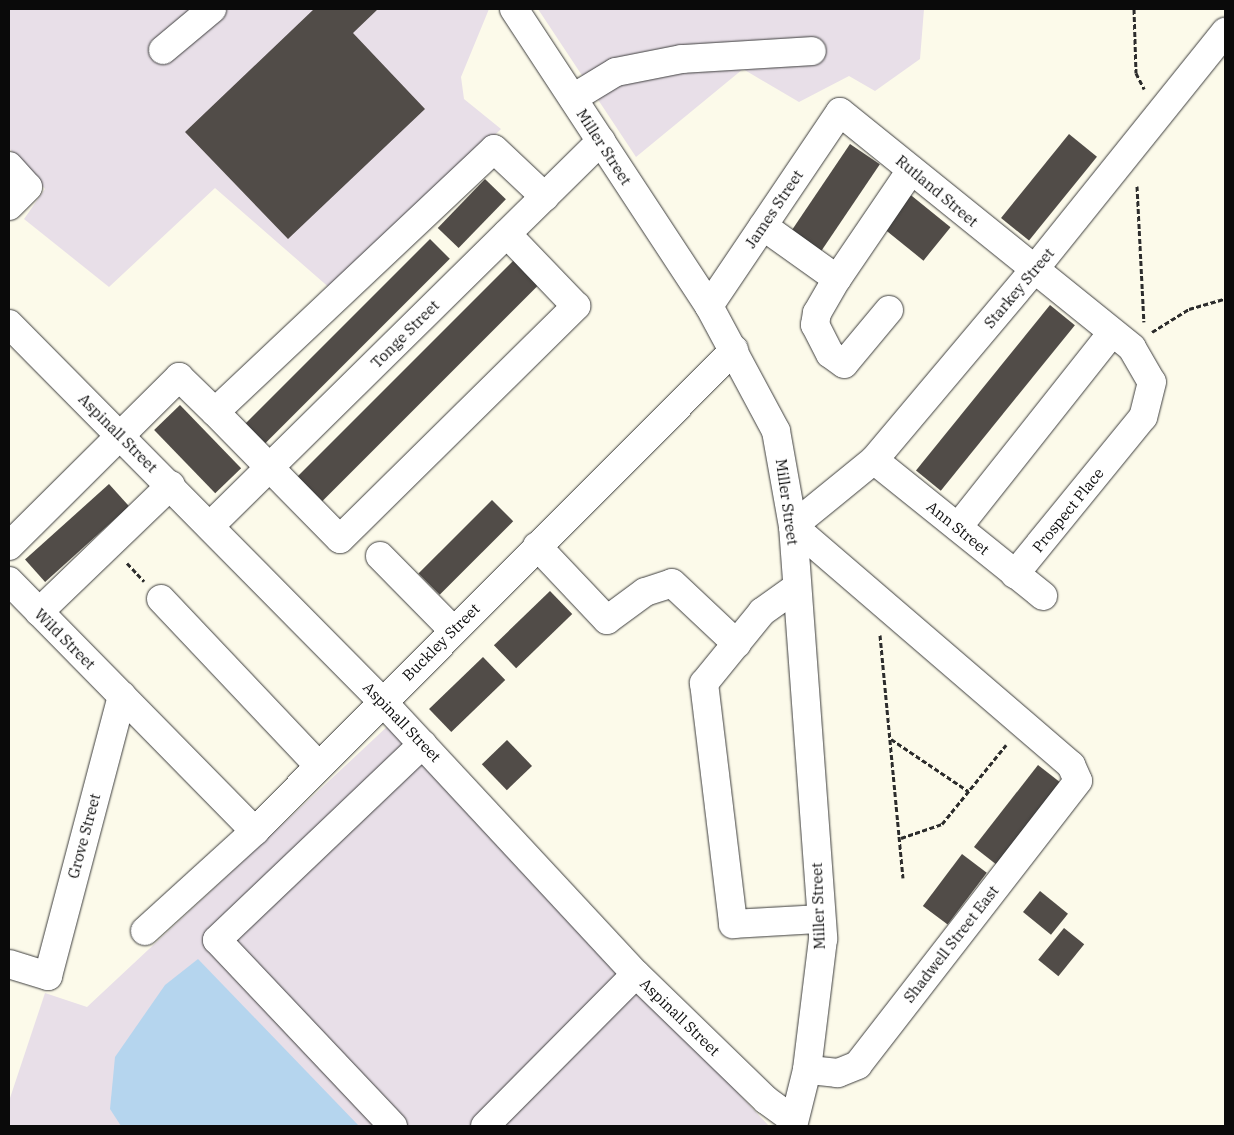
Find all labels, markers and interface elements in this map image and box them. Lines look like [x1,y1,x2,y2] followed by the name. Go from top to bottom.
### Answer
[573,106,635,188] street label: Miller Street
[892,151,982,231] street label: Rutland Street
[741,167,807,251] street label: James Street
[980,244,1058,332] street label: Starkey Street
[367,296,443,372] street label: Tonge Street
[75,390,161,476] street label: Aspinall Street
[772,458,802,546] street label: Miller Street
[1029,464,1107,556] street label: Prospect Place
[923,497,993,559] street label: Ann Street
[399,600,483,684] street label: Buckley Street
[31,605,99,673] street label: Wild Street
[359,678,445,766] street label: Aspinall Street
[64,792,104,880] street label: Grove Street
[807,862,829,950] street label: Miller Street
[900,882,1002,1006] street label: Shadwell Street East
[636,974,724,1060] street label: Aspinall Street

